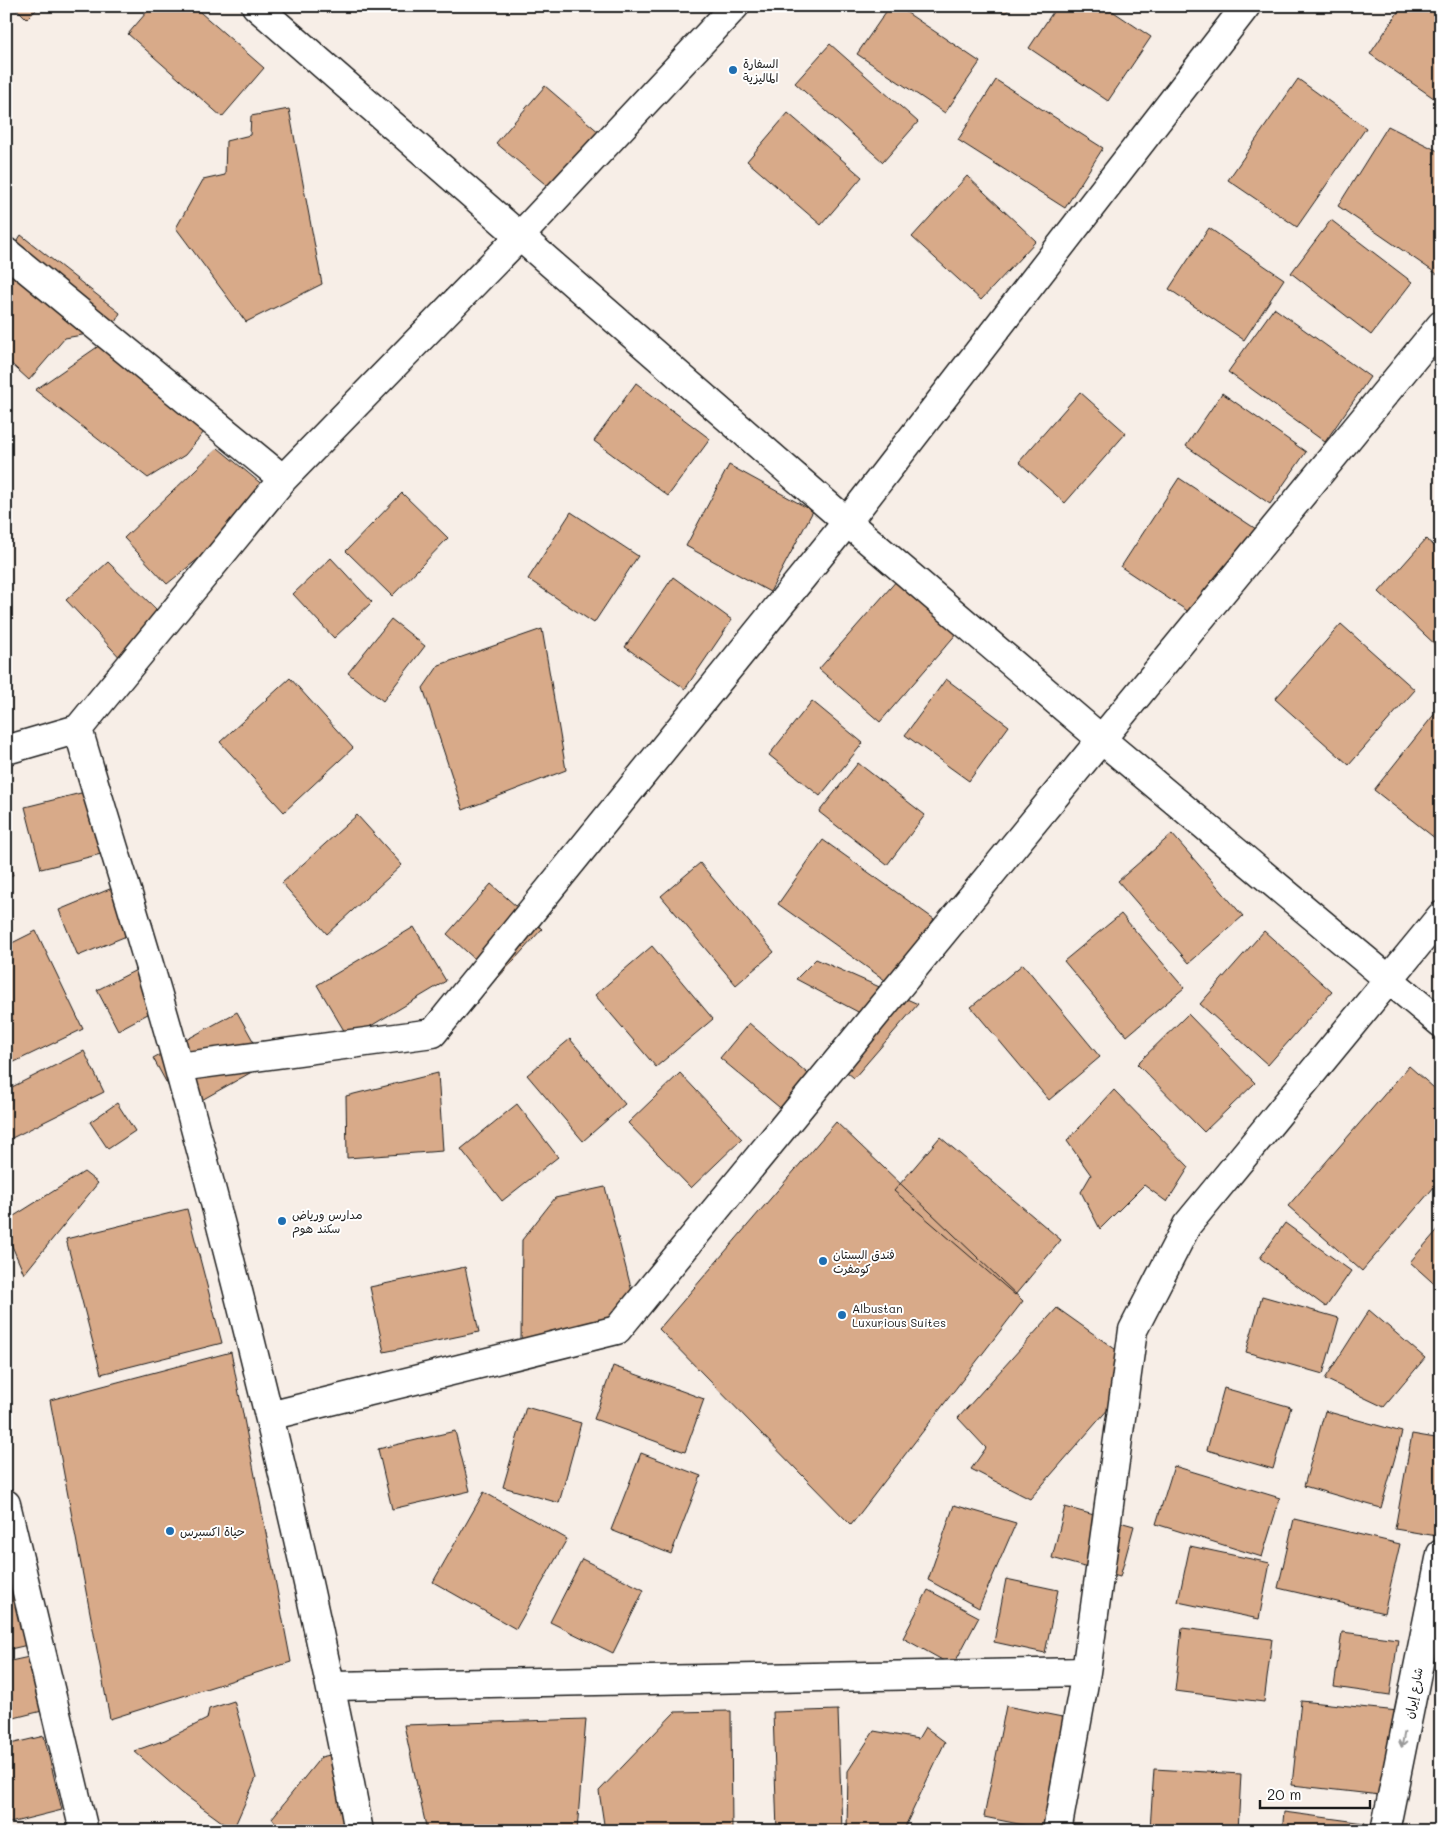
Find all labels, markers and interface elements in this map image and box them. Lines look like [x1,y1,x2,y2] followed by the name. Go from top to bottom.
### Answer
[743,55,778,85] place label: السفارة الماليزية
[727,64,739,76] marker: السفارة الماليزية
[292,1206,363,1238] place label: مدارس ورياض سكند هوم
[276,1215,288,1227] marker: مدارس ورياض سكند هوم
[833,1246,895,1277] place label: فندق البستان كومفرت
[817,1255,829,1267] marker: فندق البستان كومفرت
[852,1300,946,1330] place label: Albustan Luxurious Suites
[836,1309,848,1321] marker: Albustan Luxurious Suites
[180,1523,245,1540] place label: حياة اكسبرس
[164,1525,176,1537] marker: حياة اكسبرس
[1400,1666,1428,1720] street label: شارع إيران
[1398,1731,1408,1747] one-way arrow
[1260,1777,1370,1809] scale bar
[1267,1784,1301,1804] text: 20 m

